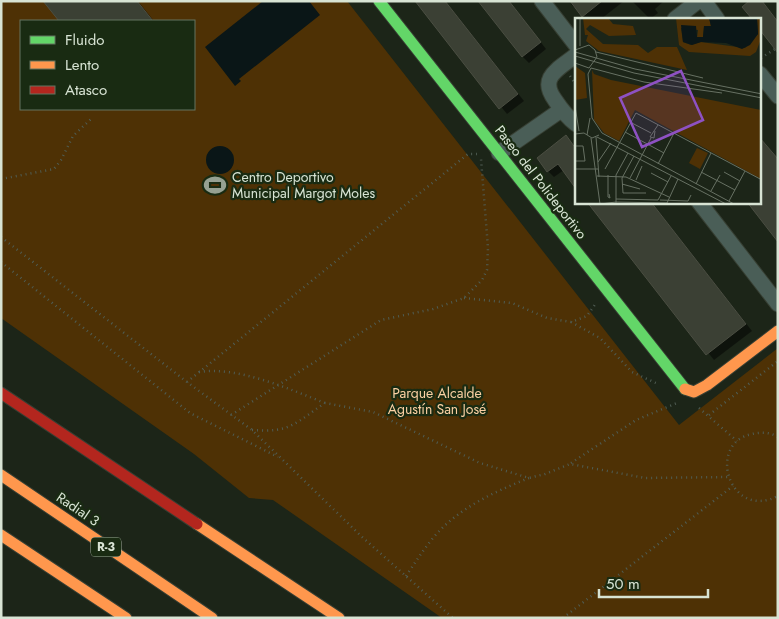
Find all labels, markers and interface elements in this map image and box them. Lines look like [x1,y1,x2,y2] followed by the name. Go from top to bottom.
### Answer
[575,18,762,204] inset map
[20,20,195,110] legend
[65,29,104,51] text: Fluido
[65,54,99,76] text: Lento
[65,79,107,101] text: Atasco
[490,121,592,243] street label: Paseo del Polideportivo
[232,167,375,203] place label: Centro Deportivo Municipal Margot Moles
[202,172,228,198] sports icon: Centro Deportivo Municipal Margot Moles
[388,383,486,419] park label: Parque Alcalde Agustín San José
[53,487,104,531] street label: Radial 3
[91,538,121,556] road number: R-3
[599,566,708,598] scale bar
[606,573,640,595] text: 50 m

